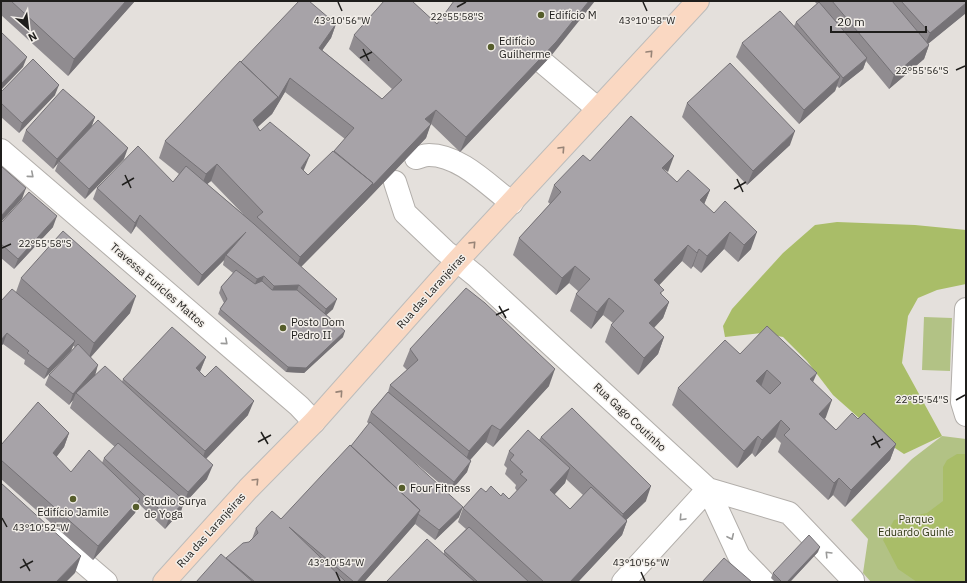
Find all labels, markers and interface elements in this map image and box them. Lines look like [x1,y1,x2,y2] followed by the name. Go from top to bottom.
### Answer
[8,8,48,48] north arrow
[549,8,597,22] place label: Edifício M
[831,8,926,34] scale bar
[430,10,484,23] text: 22°55'58"S
[536,10,546,20] marker: Edifício M
[314,14,370,27] text: 43°10'56"W
[619,14,675,27] text: 43°10'58"W
[837,14,865,29] text: 20 m
[26,29,39,45] text: N
[499,34,551,61] place label: Edifício Guilherme
[486,42,496,52] marker: Edifício Guilherme
[645,50,653,58] one-way arrow
[895,64,949,77] text: 22°55'56"S
[557,146,564,154] one-way arrow
[26,170,33,177] one-way arrow
[18,237,72,250] text: 22°55'58"S
[107,240,209,330] street label: Travessa Euricles Mattos
[468,241,476,249] one-way arrow
[394,251,468,331] street label: Rua das Laranjeiras
[291,315,345,342] place label: Posto Dom Pedro II
[278,323,288,333] marker: Posto Dom Pedro II
[220,337,227,344] one-way arrow
[591,380,669,454] street label: Rua Gago Coutinho
[335,390,342,398] one-way arrow
[895,393,949,406] text: 22°55'54"S
[251,478,259,486] one-way arrow
[410,481,471,495] place label: Four Fitness
[397,483,407,493] marker: Four Fitness
[174,490,248,570] street label: Rua das Laranjeiras
[68,494,78,504] marker: Edifício Jamile
[144,494,207,521] place label: Studio Surya de Yoga
[131,502,141,512] marker: Studio Surya de Yoga
[37,505,109,519] place label: Edifício Jamile
[878,512,954,539] park label: Parque Eduardo Guinle
[679,513,686,521] one-way arrow
[13,521,69,534] text: 43°10'52"W
[726,533,734,541] one-way arrow
[826,551,833,559] one-way arrow
[308,556,364,569] text: 43°10'54"W
[613,556,669,569] text: 43°10'56"W

